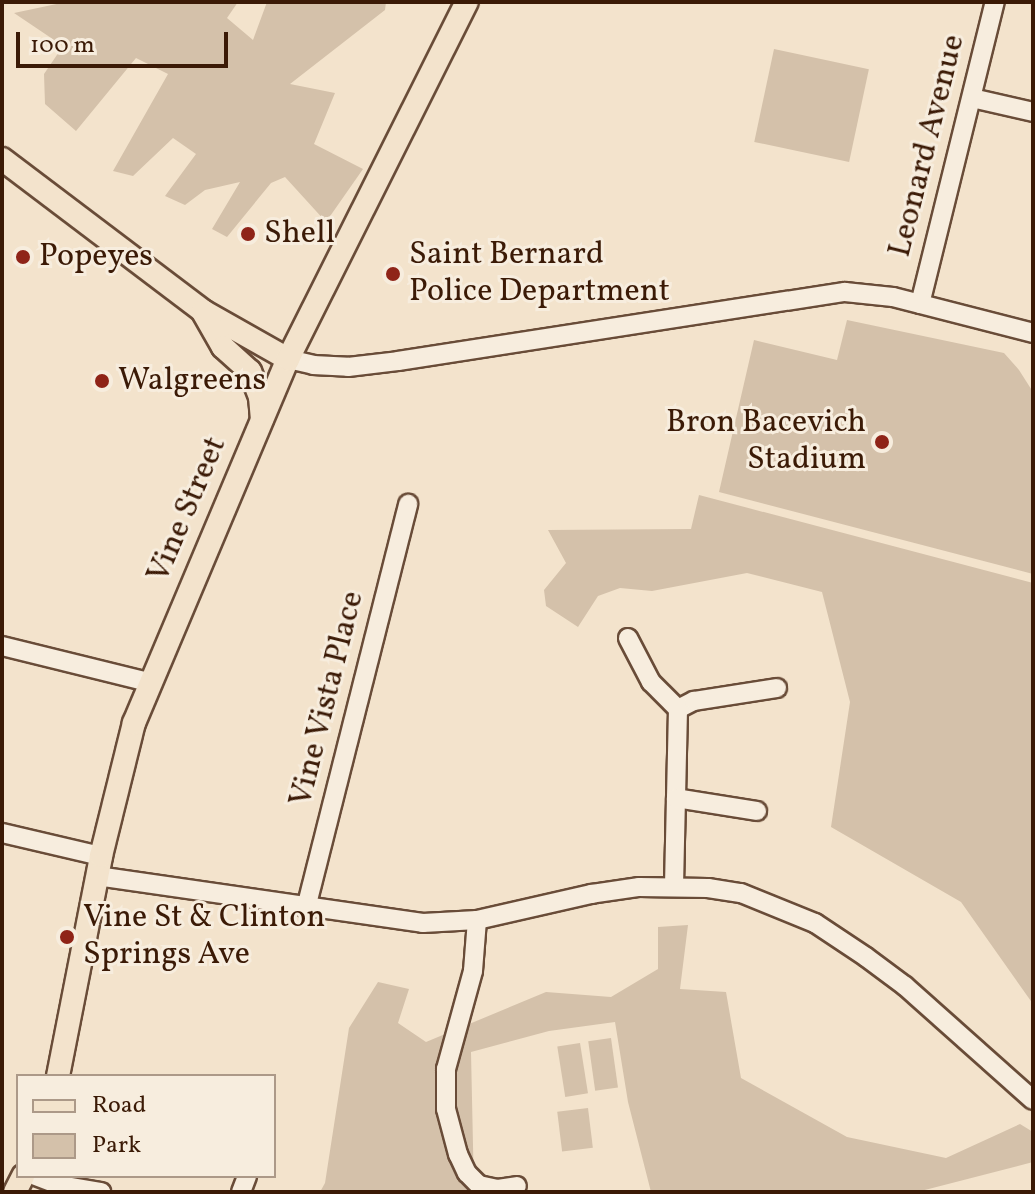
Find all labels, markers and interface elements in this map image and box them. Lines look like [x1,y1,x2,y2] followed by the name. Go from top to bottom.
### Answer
[20,16,232,66] scale bar
[30,29,95,63] text: 100 m
[882,31,974,261] street label: Leonard Avenue
[264,215,335,253] place label: Shell
[239,225,257,243] marker: Shell
[409,237,670,312] place label: Saint Bernard Police Department
[39,238,153,276] place label: Popeyes
[14,248,32,266] marker: Popeyes
[384,265,402,283] marker: Saint Bernard Police Department
[118,362,266,400] place label: Walgreens
[93,372,111,390] marker: Walgreens
[666,405,866,480] place label: Bron Bacevich Stadium
[140,431,236,589] street label: Vine Street
[873,433,891,451] marker: Bron Bacevich Stadium
[283,587,373,811] street label: Vine Vista Place
[83,900,325,975] place label: Vine St & Clinton Springs Ave
[58,928,76,946] marker: Vine St & Clinton Springs Ave
[16,1074,276,1178] legend
[92,1089,146,1123] text: Road
[92,1129,141,1163] text: Park

